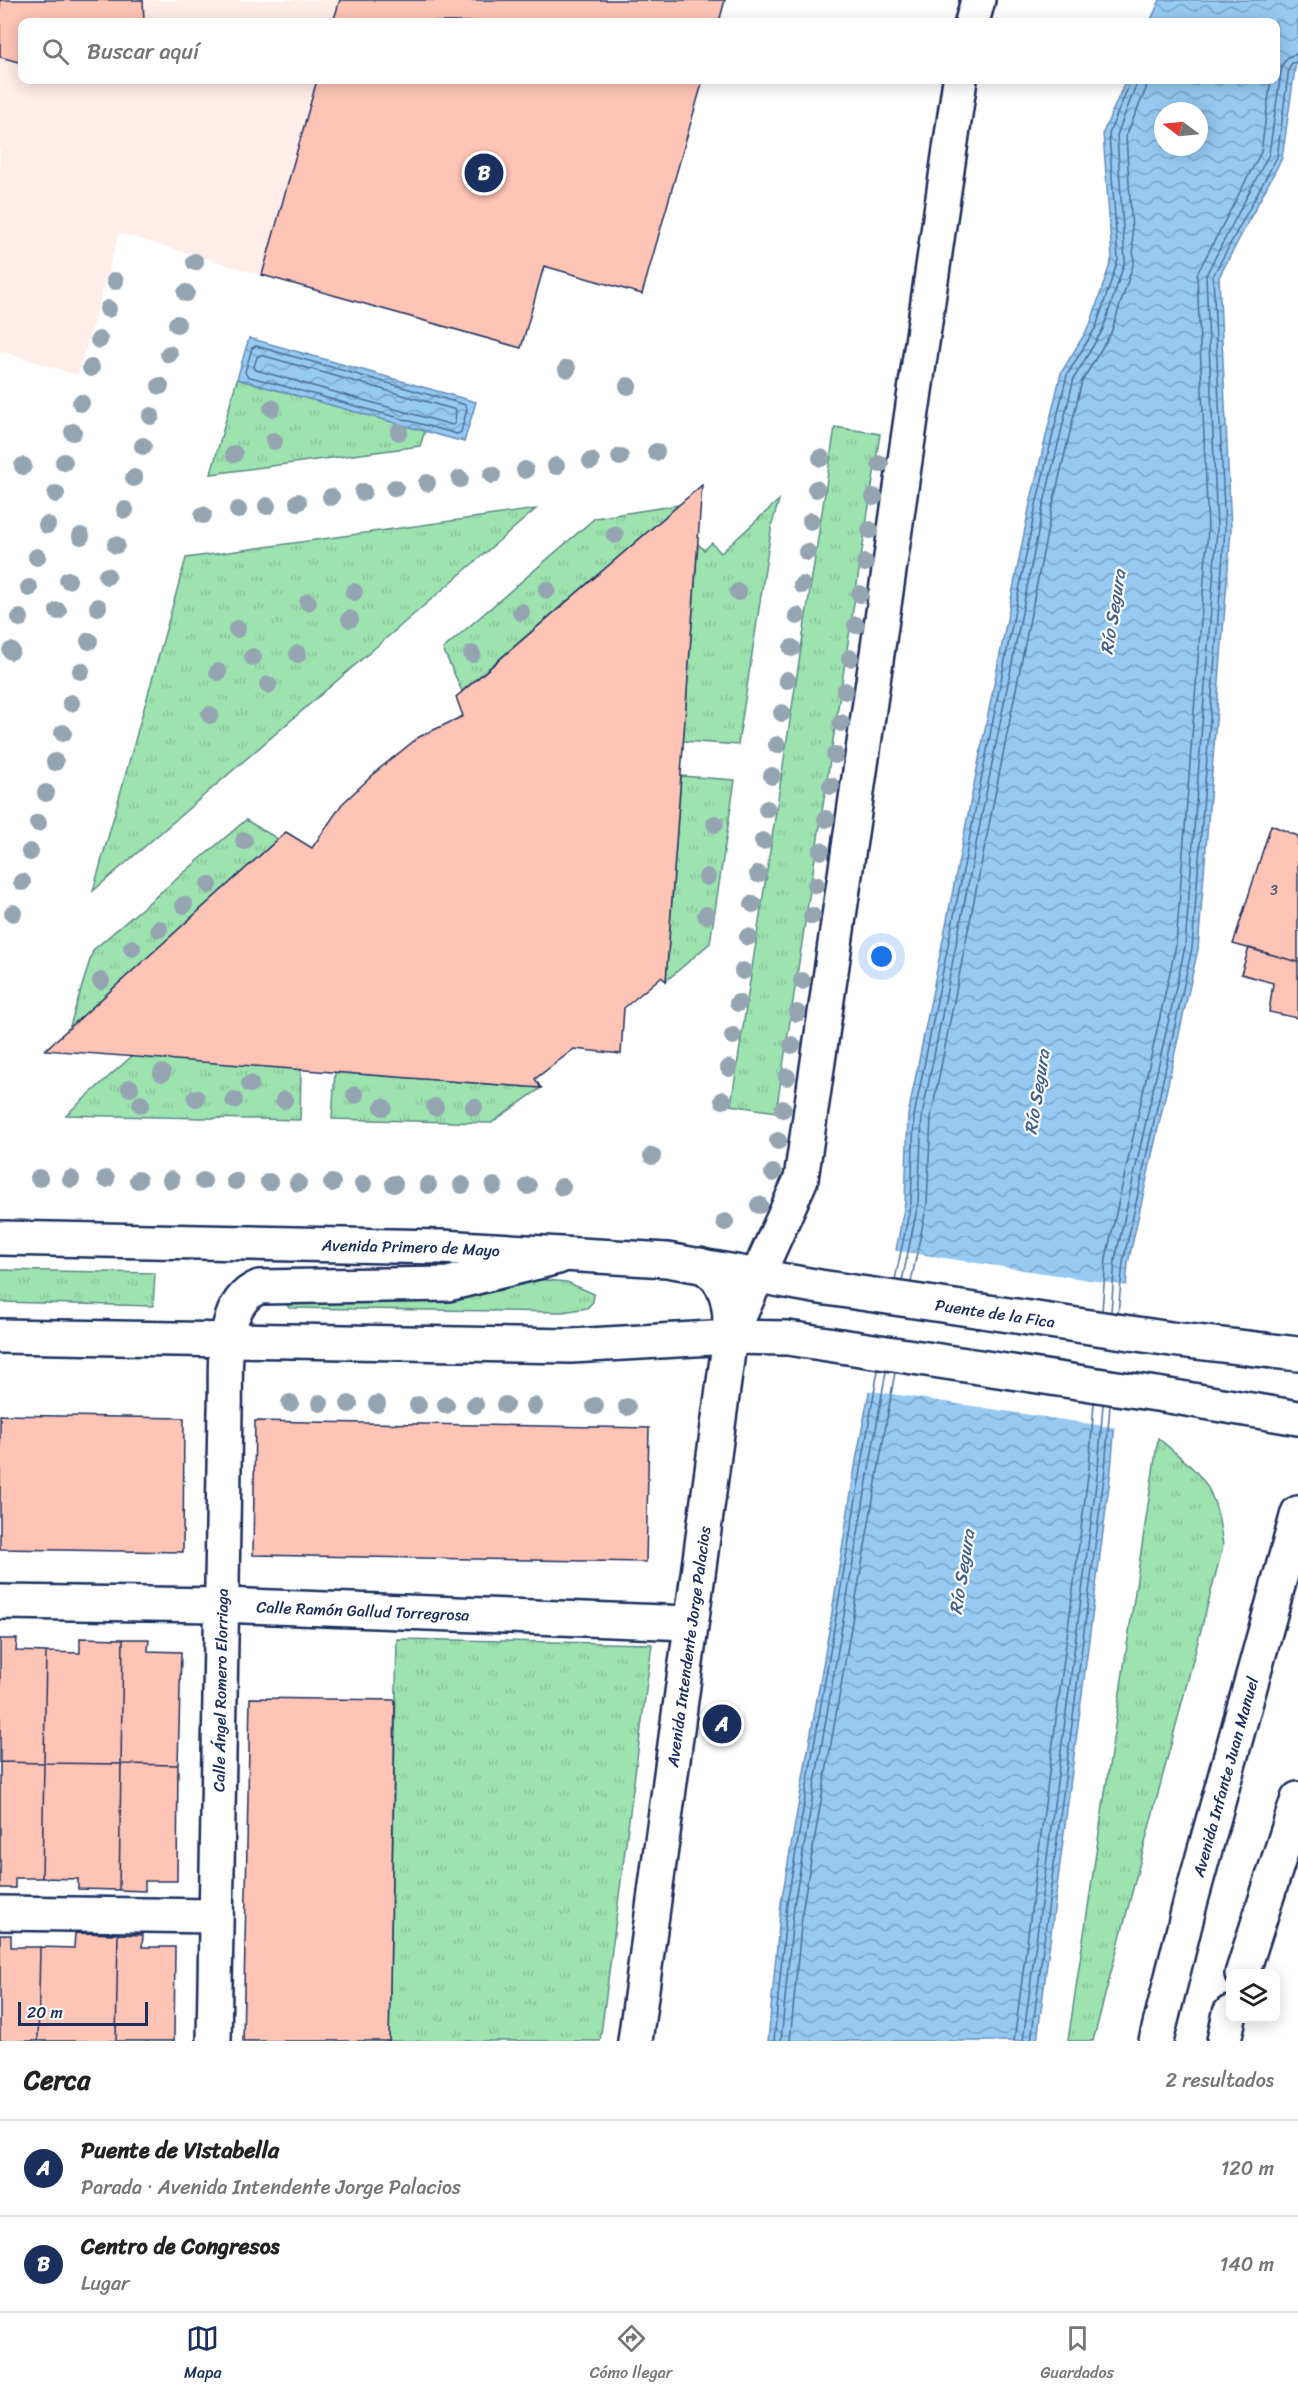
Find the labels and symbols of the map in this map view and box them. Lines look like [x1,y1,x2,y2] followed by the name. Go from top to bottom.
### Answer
[1154,102,1208,156] north arrow
[464,150,504,195] pin: B
[1091,565,1136,657] water label: Río Segura
[1270,878,1278,903] house number: 3
[867,942,896,971] your location
[1015,1045,1060,1137] water label: Río Segura
[321,1230,501,1265] street label: Avenida Primero de Mayo
[933,1290,1057,1336] street label: Puente de la Fica
[657,1524,719,1770] street label: Avenida Intendente Jorge Palacios
[940,1525,985,1617] water label: Río Segura
[204,1588,236,1792] street label: Calle Ángel Romero Elorriaga
[256,1592,470,1629] street label: Calle Ramón Gallud Torregrosa
[1183,1673,1267,1881] street label: Avenida Infante Juan Manuel
[702,1702,742,1746] pin: A
[18,1999,148,2026] scale bar

